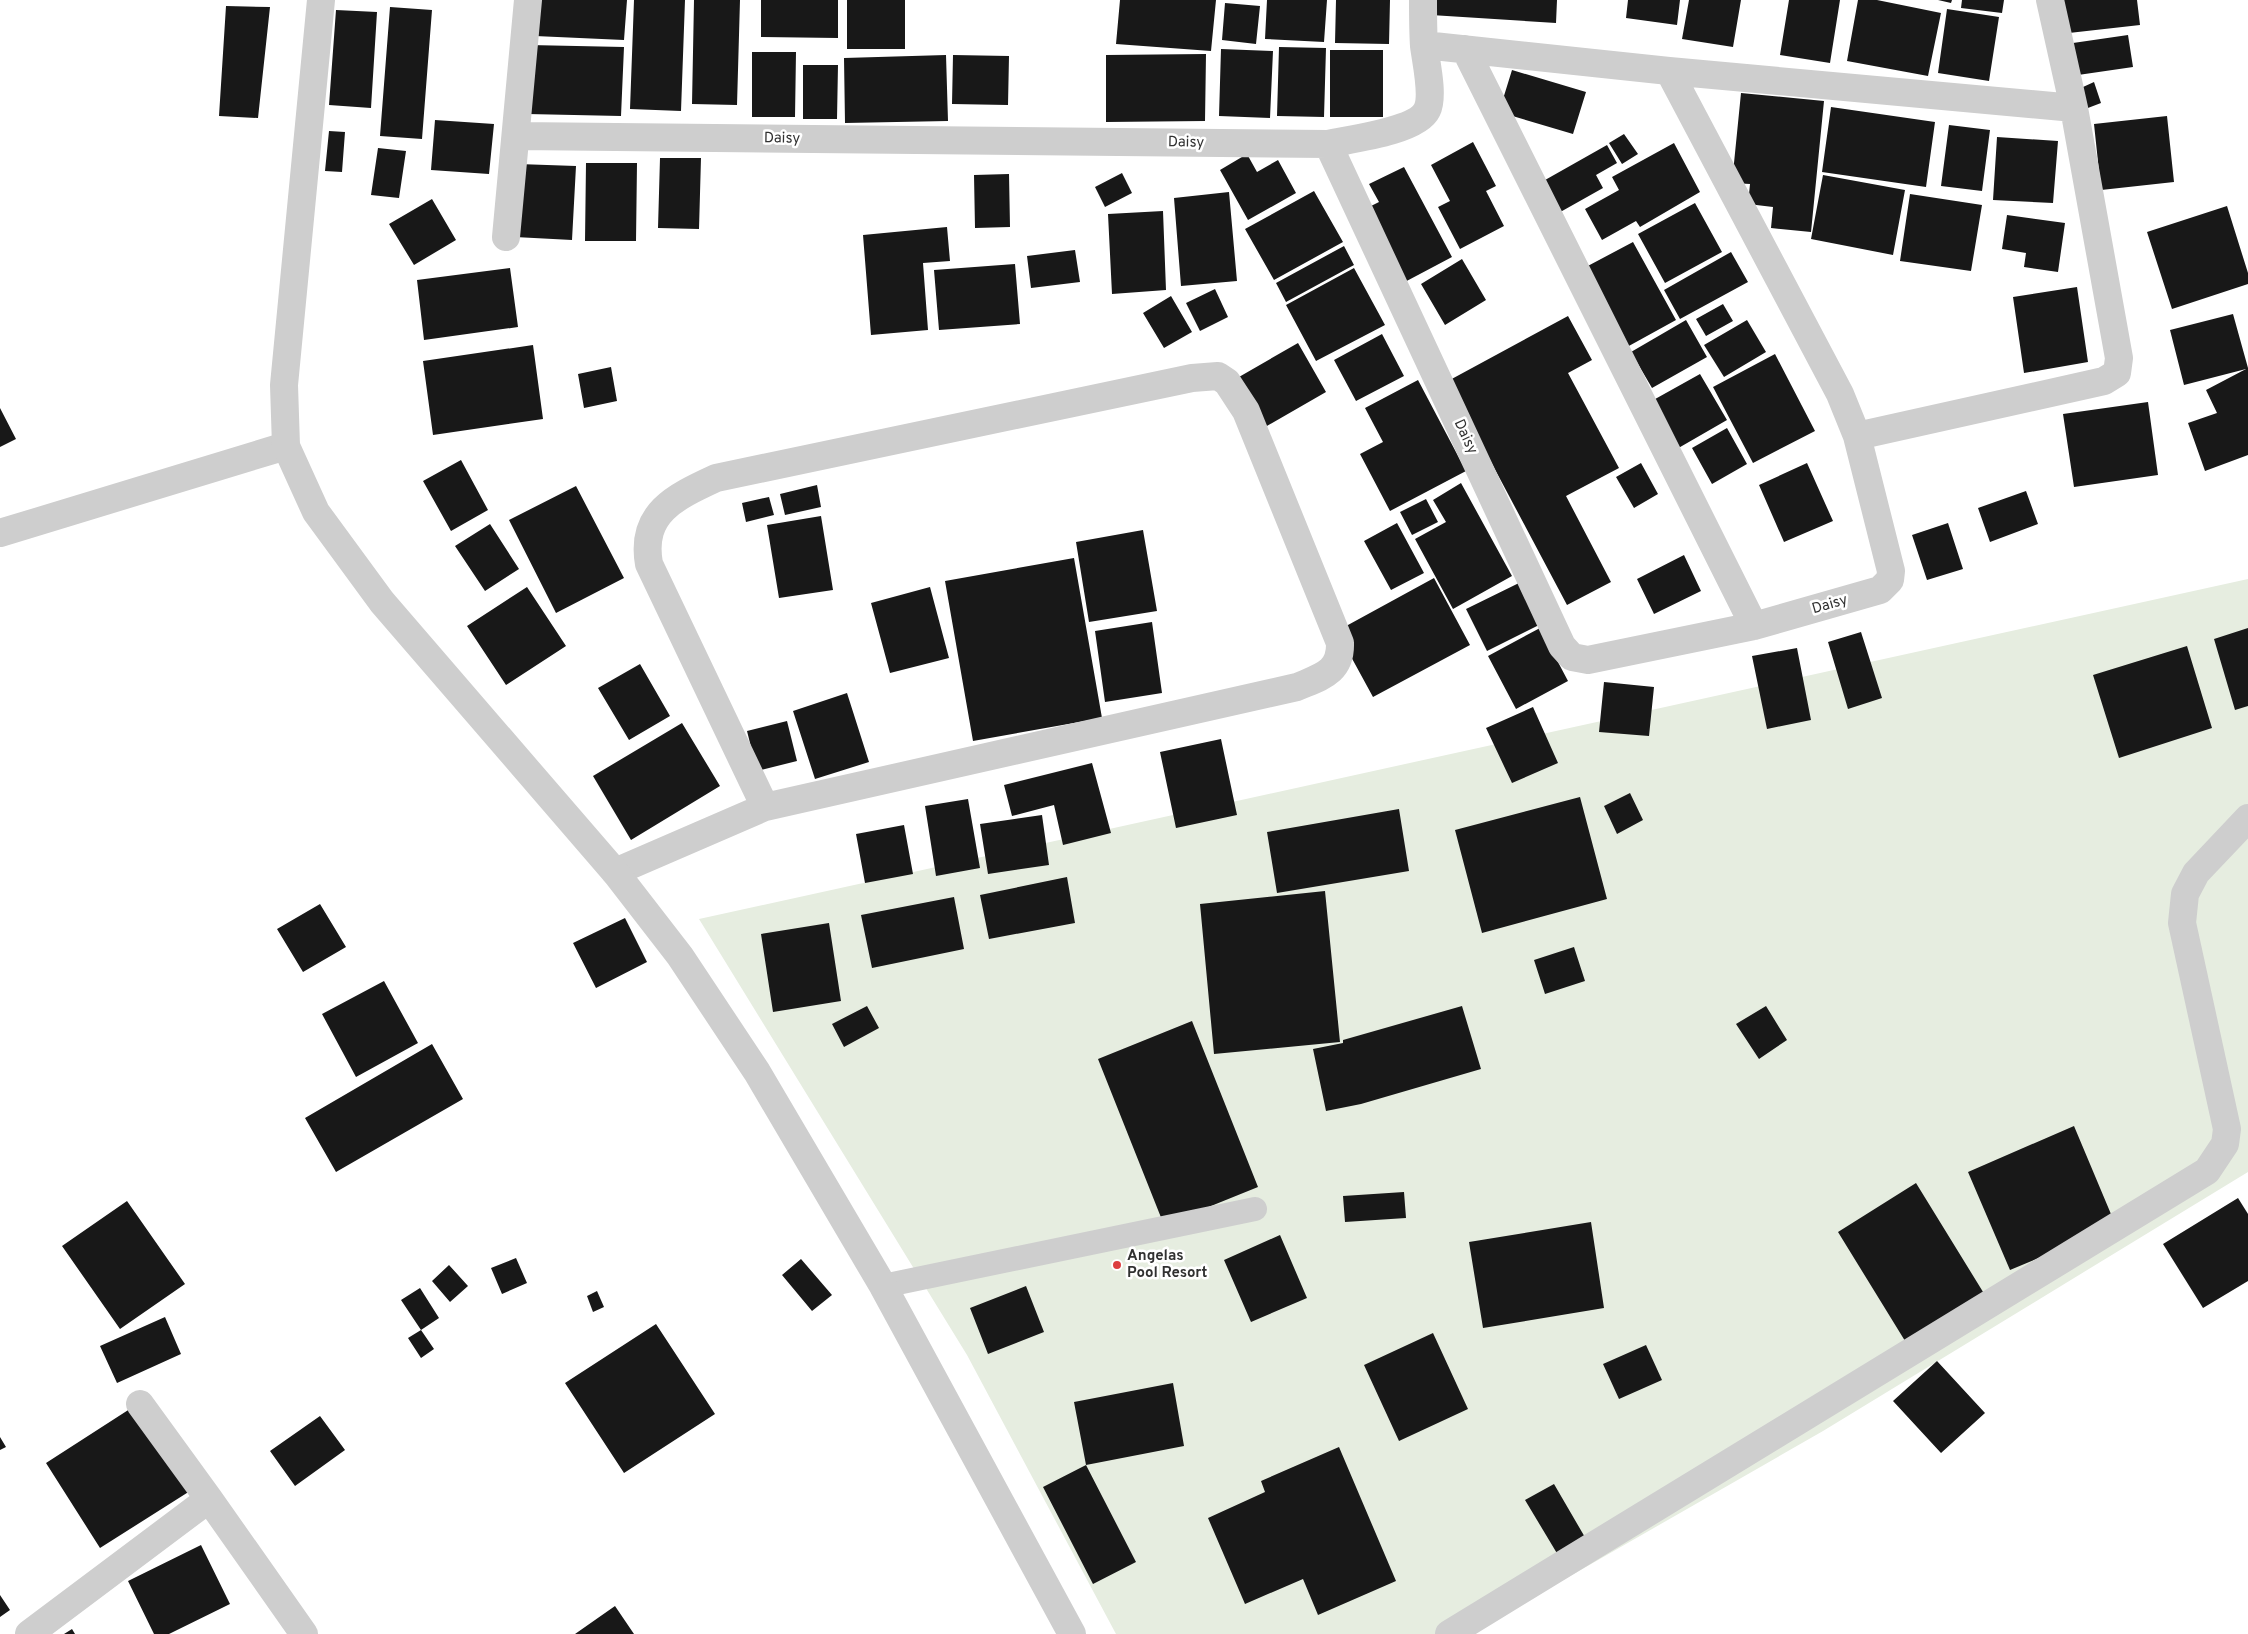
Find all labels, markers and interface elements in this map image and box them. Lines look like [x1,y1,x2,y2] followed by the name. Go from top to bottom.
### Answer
[764,129,800,149] street label: Daisy
[1168,133,1204,153] street label: Daisy
[1449,417,1481,458] street label: Daisy
[1810,591,1850,619] street label: Daisy
[1127,1247,1208,1283] place label: Angelas Pool Resort
[1111,1259,1123,1271] marker: Angelas Pool Resort

